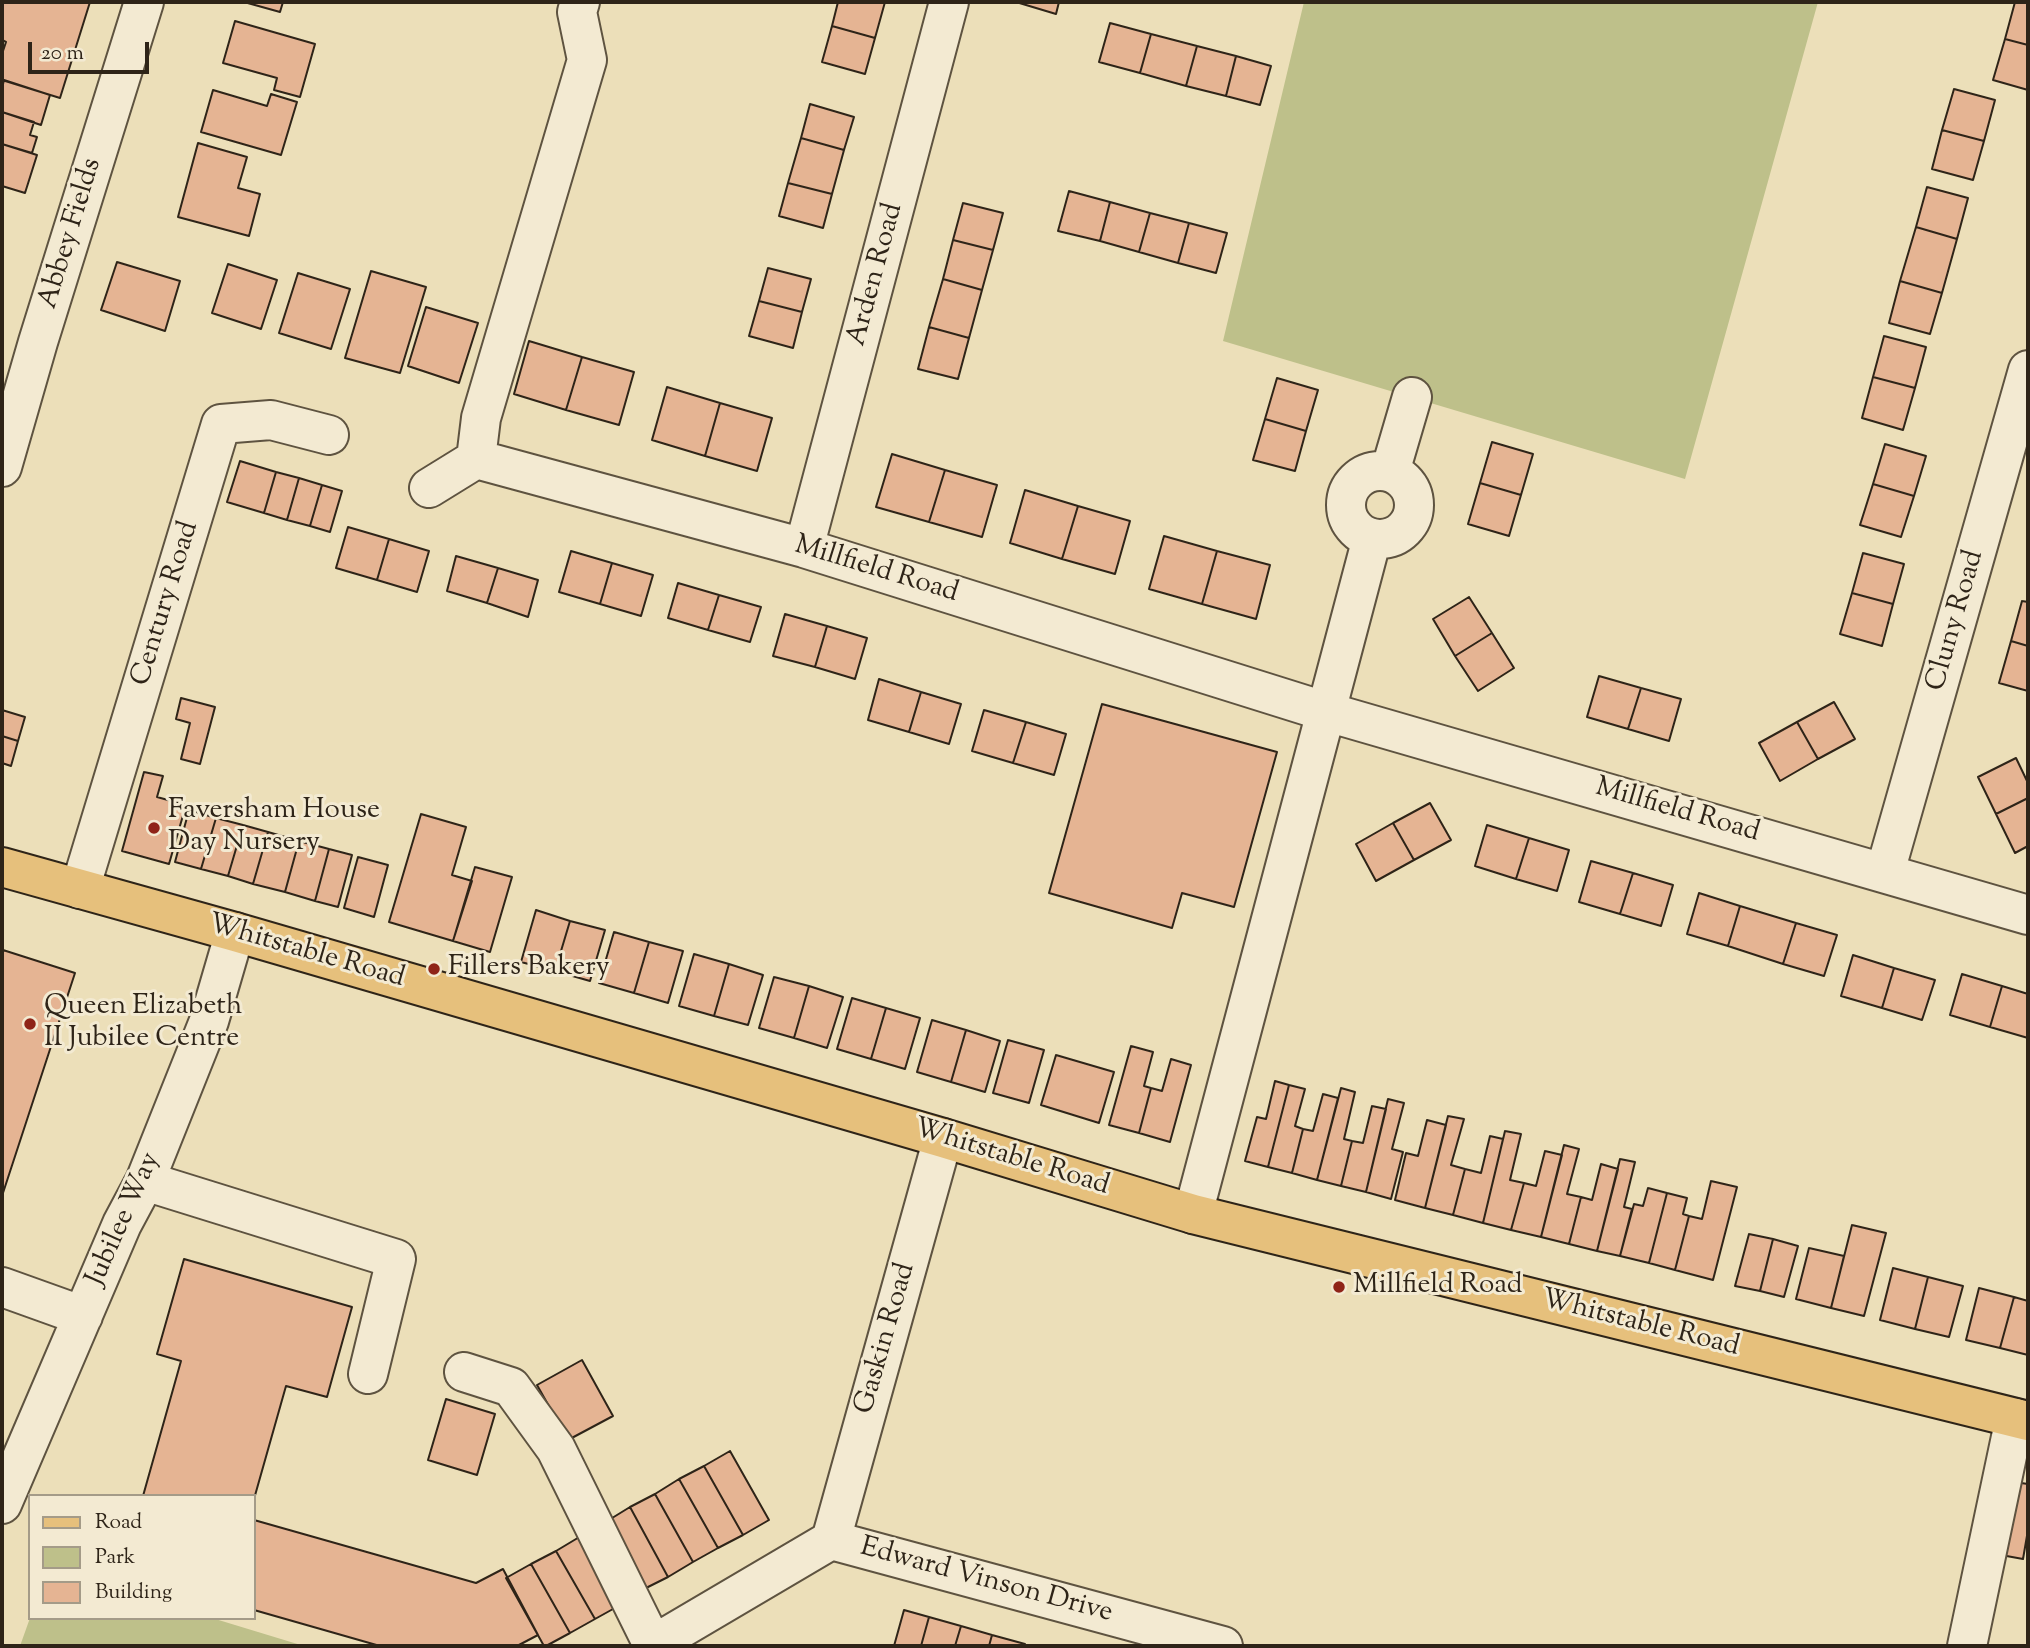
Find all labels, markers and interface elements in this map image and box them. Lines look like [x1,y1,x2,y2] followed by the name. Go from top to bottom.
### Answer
[32,28,152,72] scale bar
[41,39,84,69] text: 20 m
[33,155,111,313] street label: Abbey Fields
[842,200,912,350] street label: Arden Road
[126,518,208,690] street label: Century Road
[790,530,962,612] street label: Millfield Road
[1921,547,1993,695] street label: Cluny Road
[1591,772,1763,852] street label: Millfield Road
[168,795,380,861] place label: Faversham House Day Nursery
[146,820,162,836] marker: Faversham House Day Nursery
[204,909,408,997] street label: Whitstable Road
[448,952,610,986] place label: Fillers Bakery
[426,961,442,977] marker: Fillers Bakery
[44,991,242,1057] place label: Queen Elizabeth II Jubilee Centre
[22,1016,38,1032] marker: Queen Elizabeth II Jubilee Centre
[909,1113,1113,1205] street label: Whitstable Road
[81,1148,169,1292] street label: Jubilee Way
[849,1260,925,1418] street label: Gaskin Road
[1353,1270,1523,1304] place label: Millfield Road
[1331,1279,1347,1295] marker: Millfield Road
[1538,1284,1742,1366] street label: Whitstable Road
[28,1494,256,1620] legend
[95,1508,142,1538] text: Road
[856,1532,1116,1632] street label: Edward Vinson Drive
[95,1543,135,1573] text: Park
[95,1578,172,1608] text: Building

